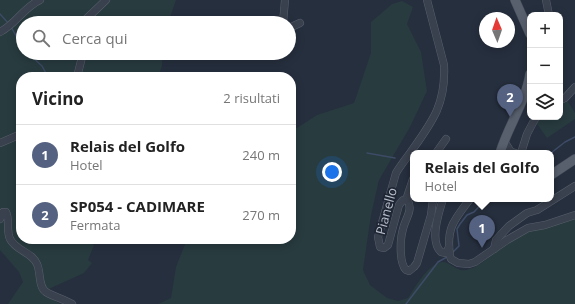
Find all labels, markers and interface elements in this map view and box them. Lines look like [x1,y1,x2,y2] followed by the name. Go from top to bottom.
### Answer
[479,12,515,48] north arrow
[527,12,563,120] map controls
[527,12,563,48] button: +
[16,16,296,60] search box
[30,27,52,49] icon: search
[62,28,128,48] text: Cerca qui
[527,48,563,84] button: −
[497,84,523,117] pin: 2
[527,84,563,120] button: layers
[32,87,84,110] text: Vicino
[223,89,280,107] text: 2 risultati
[70,136,185,156] text: Relais del Golfo
[41,146,49,164] text: 1
[242,146,280,164] text: 240 m
[410,150,554,202] popup
[70,156,103,174] text: Hotel
[425,157,539,177] text: Relais del Golfo
[322,162,342,182] your location
[425,177,457,195] text: Hotel
[371,185,401,237] street label: Pianello
[70,196,205,216] text: SP054 - CADIMARE
[41,206,49,224] text: 2
[242,206,280,224] text: 270 m
[469,215,495,248] pin: 1
[70,216,120,234] text: Fermata

